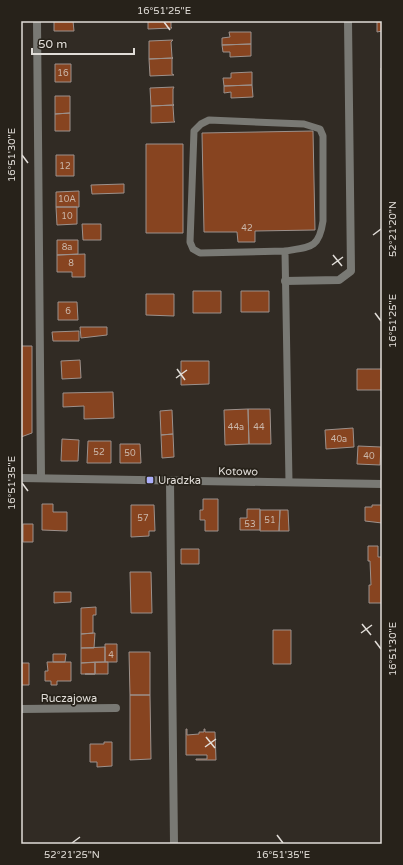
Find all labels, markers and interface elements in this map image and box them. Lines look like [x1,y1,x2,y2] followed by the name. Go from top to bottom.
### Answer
[137,5,191,17] text: 16°51'25"E
[32,30,134,56] scale bar
[38,37,67,51] text: 50 m
[57,68,69,79] house number: 16
[6,128,18,182] text: 16°51'30"E
[59,161,71,172] house number: 12
[58,194,76,205] house number: 10A
[387,201,399,257] text: 52°21'20"N
[61,211,73,222] house number: 10
[241,223,253,234] house number: 42
[62,242,72,253] house number: 8a
[68,258,74,269] house number: 8
[387,294,399,348] text: 16°51'25"E
[65,306,71,317] house number: 6
[228,422,244,433] house number: 44a
[253,422,265,433] house number: 44
[331,434,347,445] house number: 40a
[93,447,105,458] house number: 52
[124,448,136,459] house number: 50
[363,451,375,462] house number: 40
[6,456,18,510] text: 16°51'35"E
[218,465,258,478] street label: Kotowo
[158,474,201,487] place label: Uradzka
[145,475,155,485] marker: Uradzka
[137,513,149,524] house number: 57
[264,515,276,526] house number: 51
[244,519,256,530] house number: 53
[387,622,399,676] text: 16°51'30"E
[108,650,114,661] house number: 4
[41,692,97,705] street label: Ruczajowa
[44,849,100,861] text: 52°21'25"N
[256,849,310,861] text: 16°51'35"E

